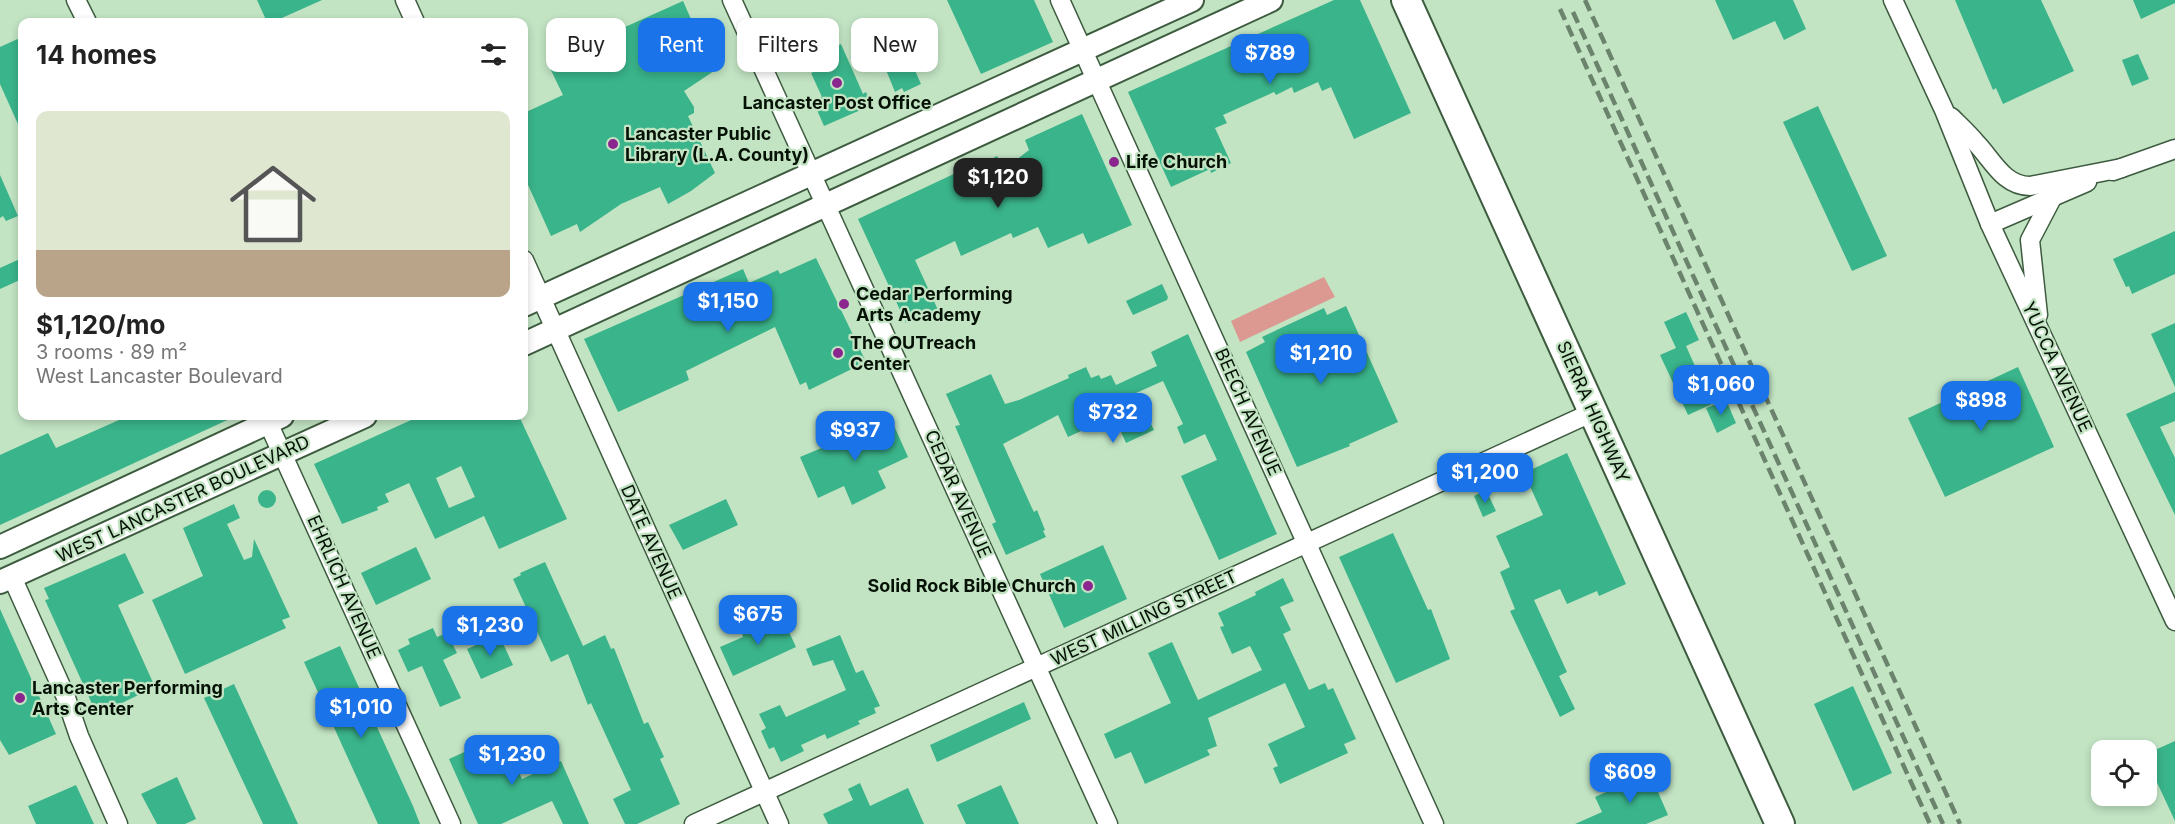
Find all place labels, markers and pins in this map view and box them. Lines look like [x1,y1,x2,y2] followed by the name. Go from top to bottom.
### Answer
[1234,34,1306,85] pin: $789
[830,76,844,90] marker: Lancaster Post Office
[742,92,932,113] place label: Lancaster Post Office
[625,123,809,165] place label: Lancaster Public Library (L.A. County)
[606,137,620,151] marker: Lancaster Public Library (L.A. County)
[1126,151,1227,172] place label: Life Church
[1107,155,1121,169] marker: Life Church
[949,158,1047,209] pin: $1,120
[679,282,777,333] pin: $1,150
[856,283,1013,325] place label: Cedar Performing Arts Academy
[837,297,851,311] marker: Cedar Performing Arts Academy
[850,332,976,374] place label: The OUTreach Center
[1272,334,1370,385] pin: $1,210
[831,346,845,360] marker: The OUTreach Center
[1672,365,1770,416] pin: $1,060
[1945,381,2017,432] pin: $898
[1077,393,1149,444] pin: $732
[819,411,891,462] pin: $937
[1436,453,1534,504] pin: $1,200
[867,575,1076,596] place label: Solid Rock Bible Church
[1081,579,1095,593] marker: Solid Rock Bible Church
[722,595,794,646] pin: $675
[441,606,539,657] pin: $1,230
[32,677,223,719] place label: Lancaster Performing Arts Center
[312,688,410,739] pin: $1,010
[13,691,27,705] marker: Lancaster Performing Arts Center
[463,735,561,786] pin: $1,230
[1594,753,1666,804] pin: $609

